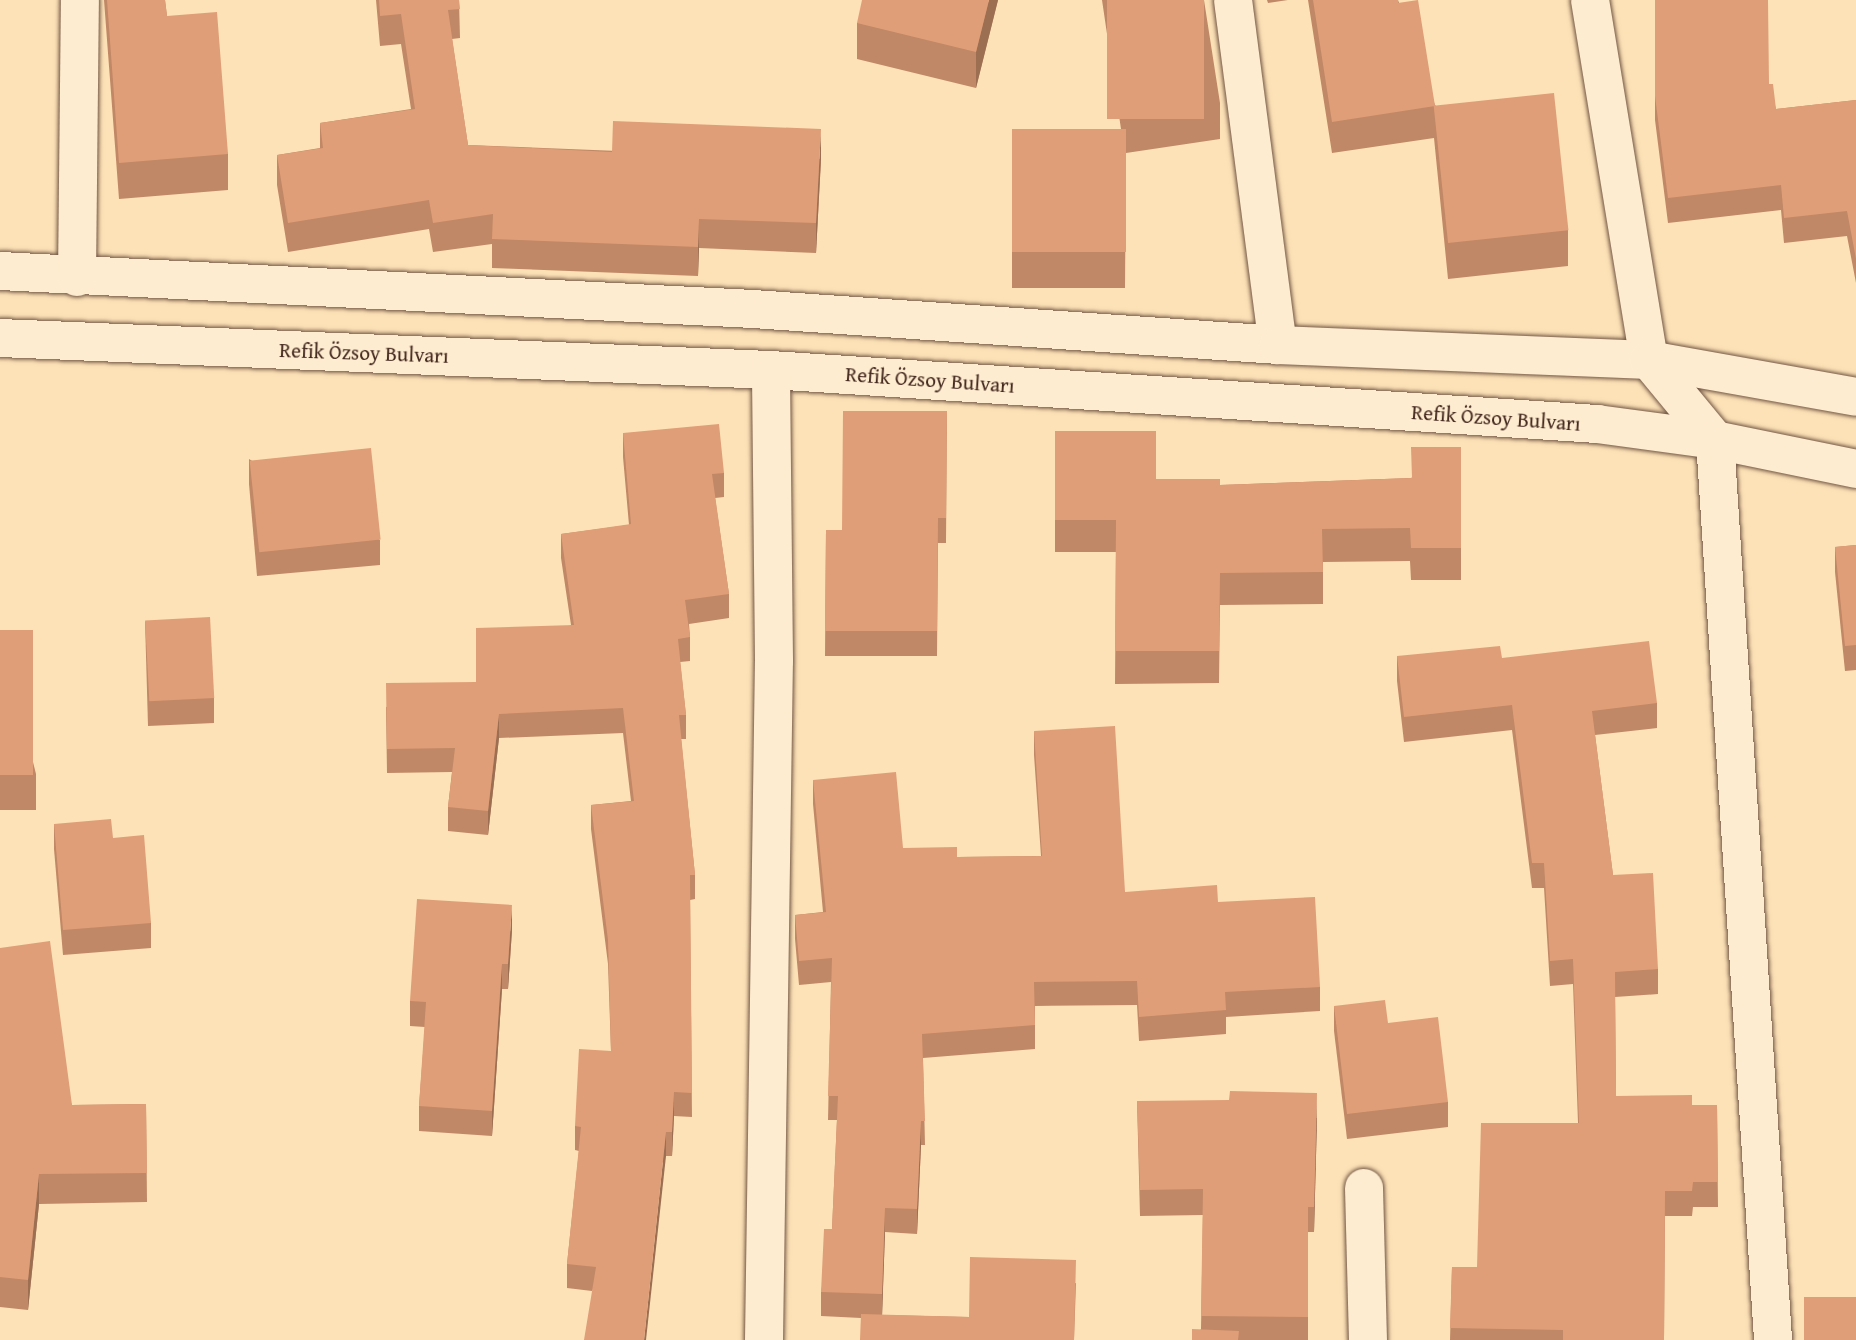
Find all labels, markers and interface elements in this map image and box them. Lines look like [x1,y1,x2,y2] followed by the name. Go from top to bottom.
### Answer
[279,337,449,369] street label: Refik Özsoy Bulvarı
[845,362,1015,398] street label: Refik Özsoy Bulvarı
[1411,400,1581,436] street label: Refik Özsoy Bulvarı

